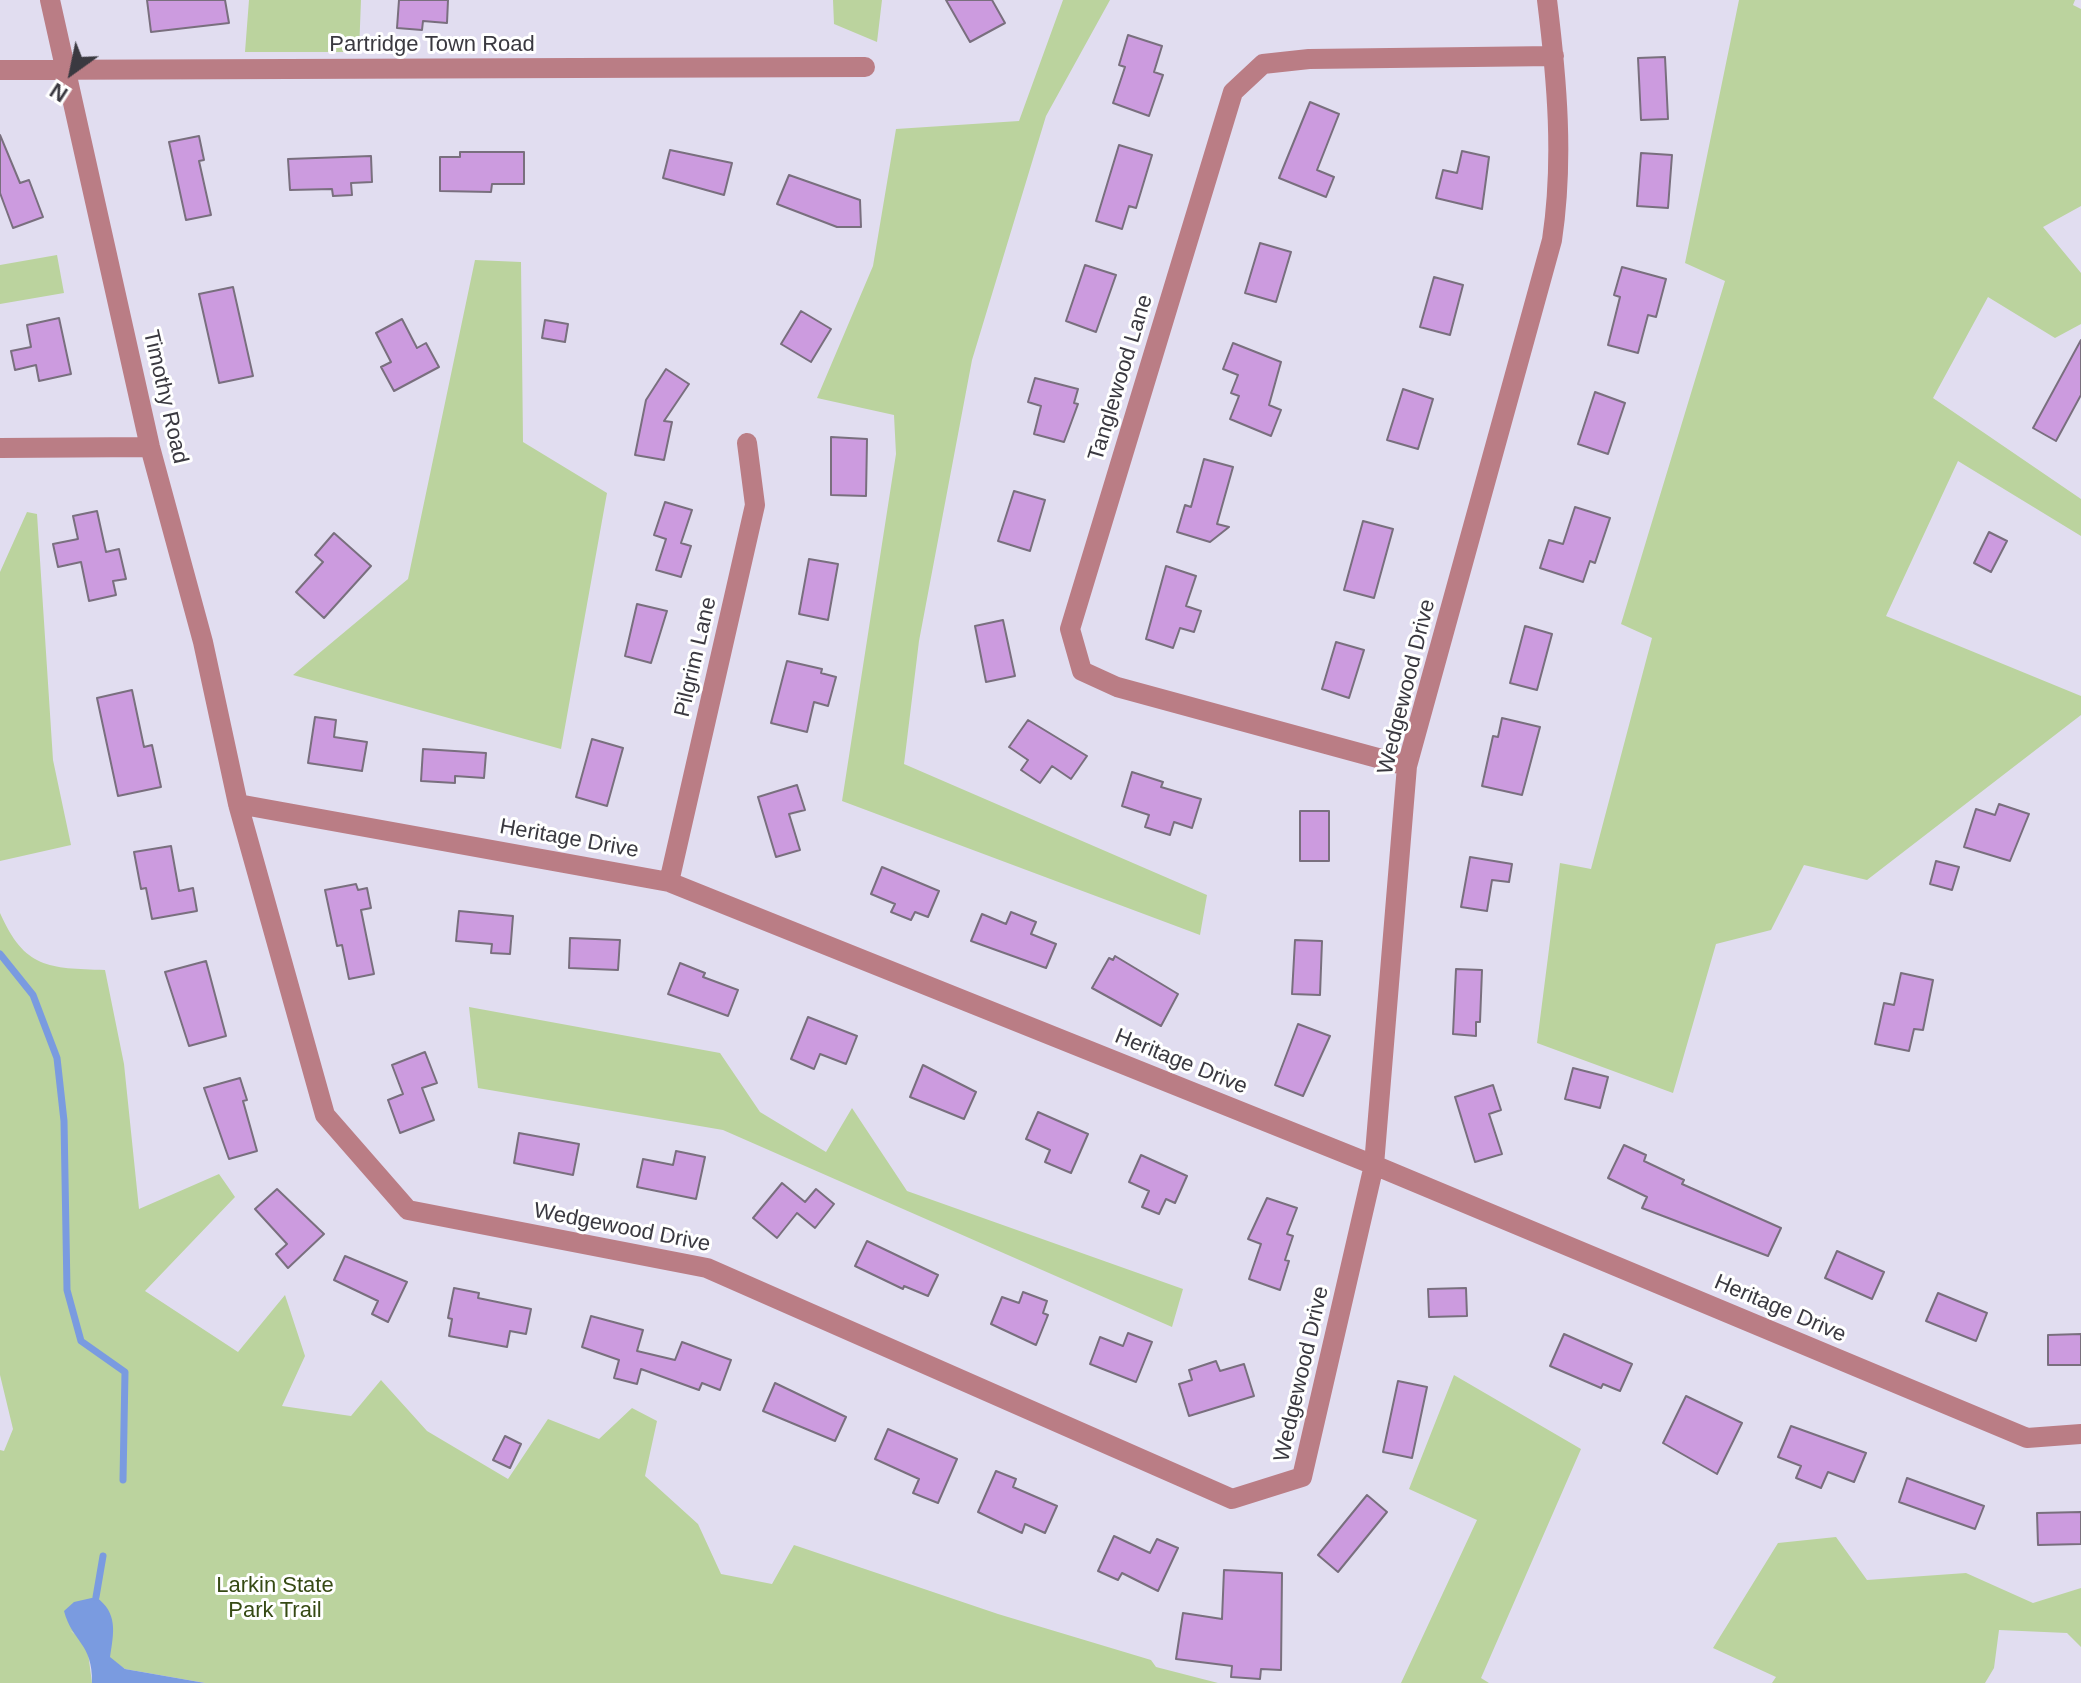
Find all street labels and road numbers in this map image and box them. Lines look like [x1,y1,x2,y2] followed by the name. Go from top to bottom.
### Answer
[329,32,535,58] street label: Partridge Town Road
[1083,292,1159,464] street label: Tanglewood Lane
[137,328,193,466] street label: Timothy Road
[669,594,723,720] street label: Pilgrim Lane
[1372,597,1442,777] street label: Wedgewood Drive
[497,814,641,864] street label: Heritage Drive
[1111,1023,1251,1101] street label: Heritage Drive
[531,1198,713,1258] street label: Wedgewood Drive
[1710,1269,1850,1349] street label: Heritage Drive
[1269,1284,1335,1464] street label: Wedgewood Drive

